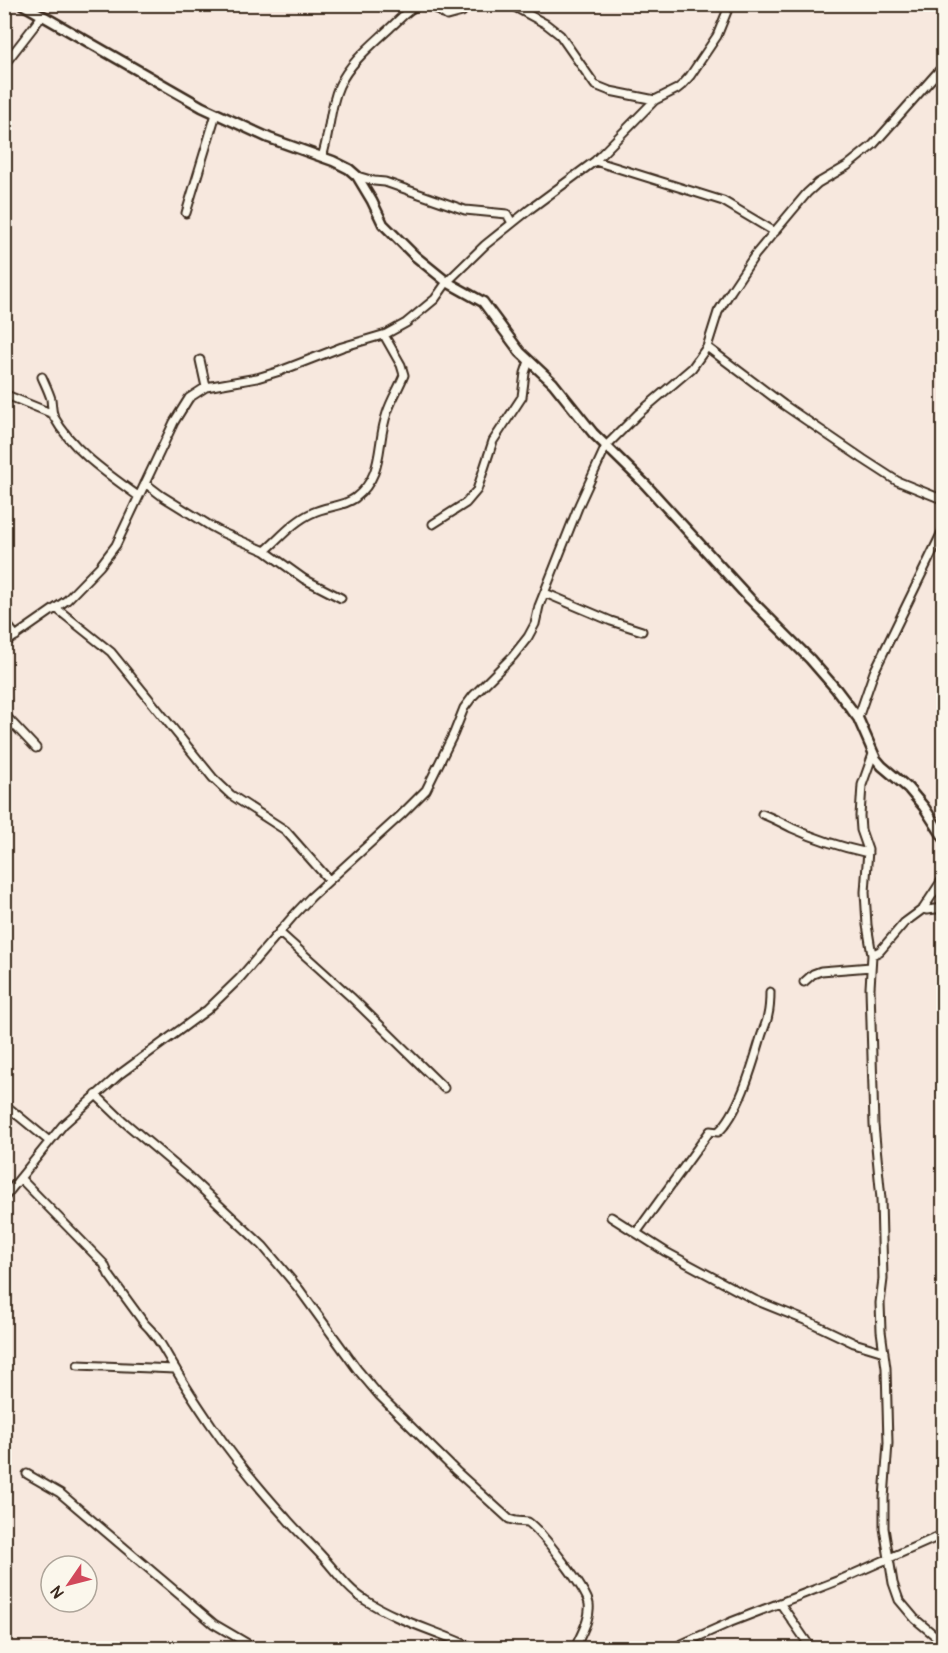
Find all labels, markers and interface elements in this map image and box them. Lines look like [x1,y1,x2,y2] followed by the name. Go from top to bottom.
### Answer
[39,1554,99,1614] north arrow
[46,1582,69,1602] text: N

